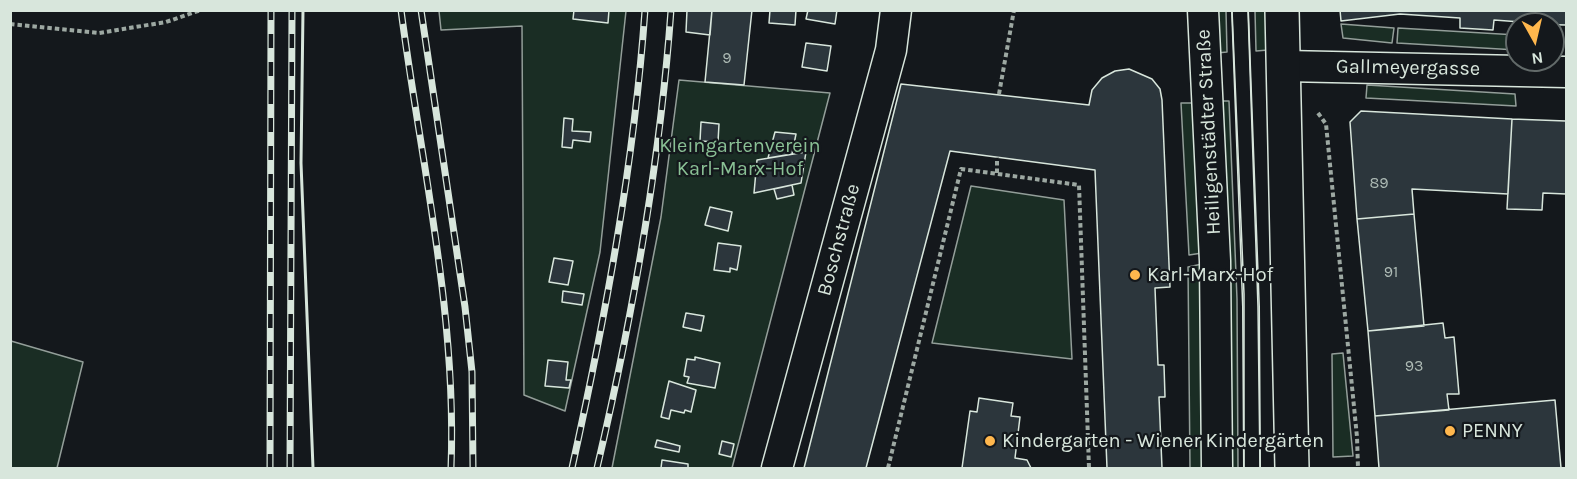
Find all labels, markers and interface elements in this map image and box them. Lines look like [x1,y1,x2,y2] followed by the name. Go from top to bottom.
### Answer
[1505,12,1565,72] north arrow
[1192,29,1226,235] street label: Heiligenstädter Straße
[722,48,732,68] house number: 9
[1530,48,1544,69] text: N
[1336,55,1480,81] street label: Gallmeyergasse
[659,134,821,181] park label: Kleingartenverein Karl-Marx-Hof
[1369,173,1389,193] house number: 89
[813,181,865,299] street label: Boschstraße
[1384,262,1398,282] house number: 91
[1147,263,1273,287] place label: Karl-Marx-Hof
[1128,268,1142,282] marker: Karl-Marx-Hof
[1405,356,1423,376] house number: 93
[1462,419,1523,443] place label: PENNY
[1443,424,1457,438] marker: PENNY
[1002,429,1324,453] place label: Kindergarten - Wiener Kindergärten
[983,434,997,448] marker: Kindergarten - Wiener Kindergärten

